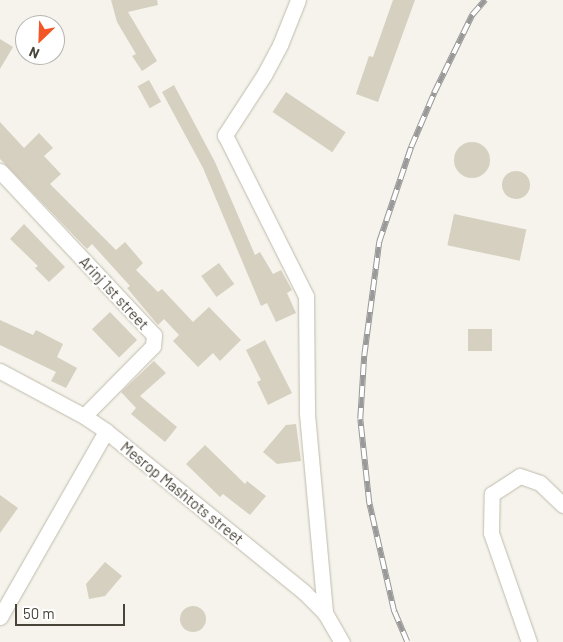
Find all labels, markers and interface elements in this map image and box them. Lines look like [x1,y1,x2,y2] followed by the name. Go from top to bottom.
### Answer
[15,15,65,65] north arrow
[26,44,42,63] text: N
[76,253,152,333] street label: Arinj 1st street
[117,438,247,548] street label: Mesrop Mashtots street
[18,594,128,626] scale bar
[23,604,55,622] text: 50 m

